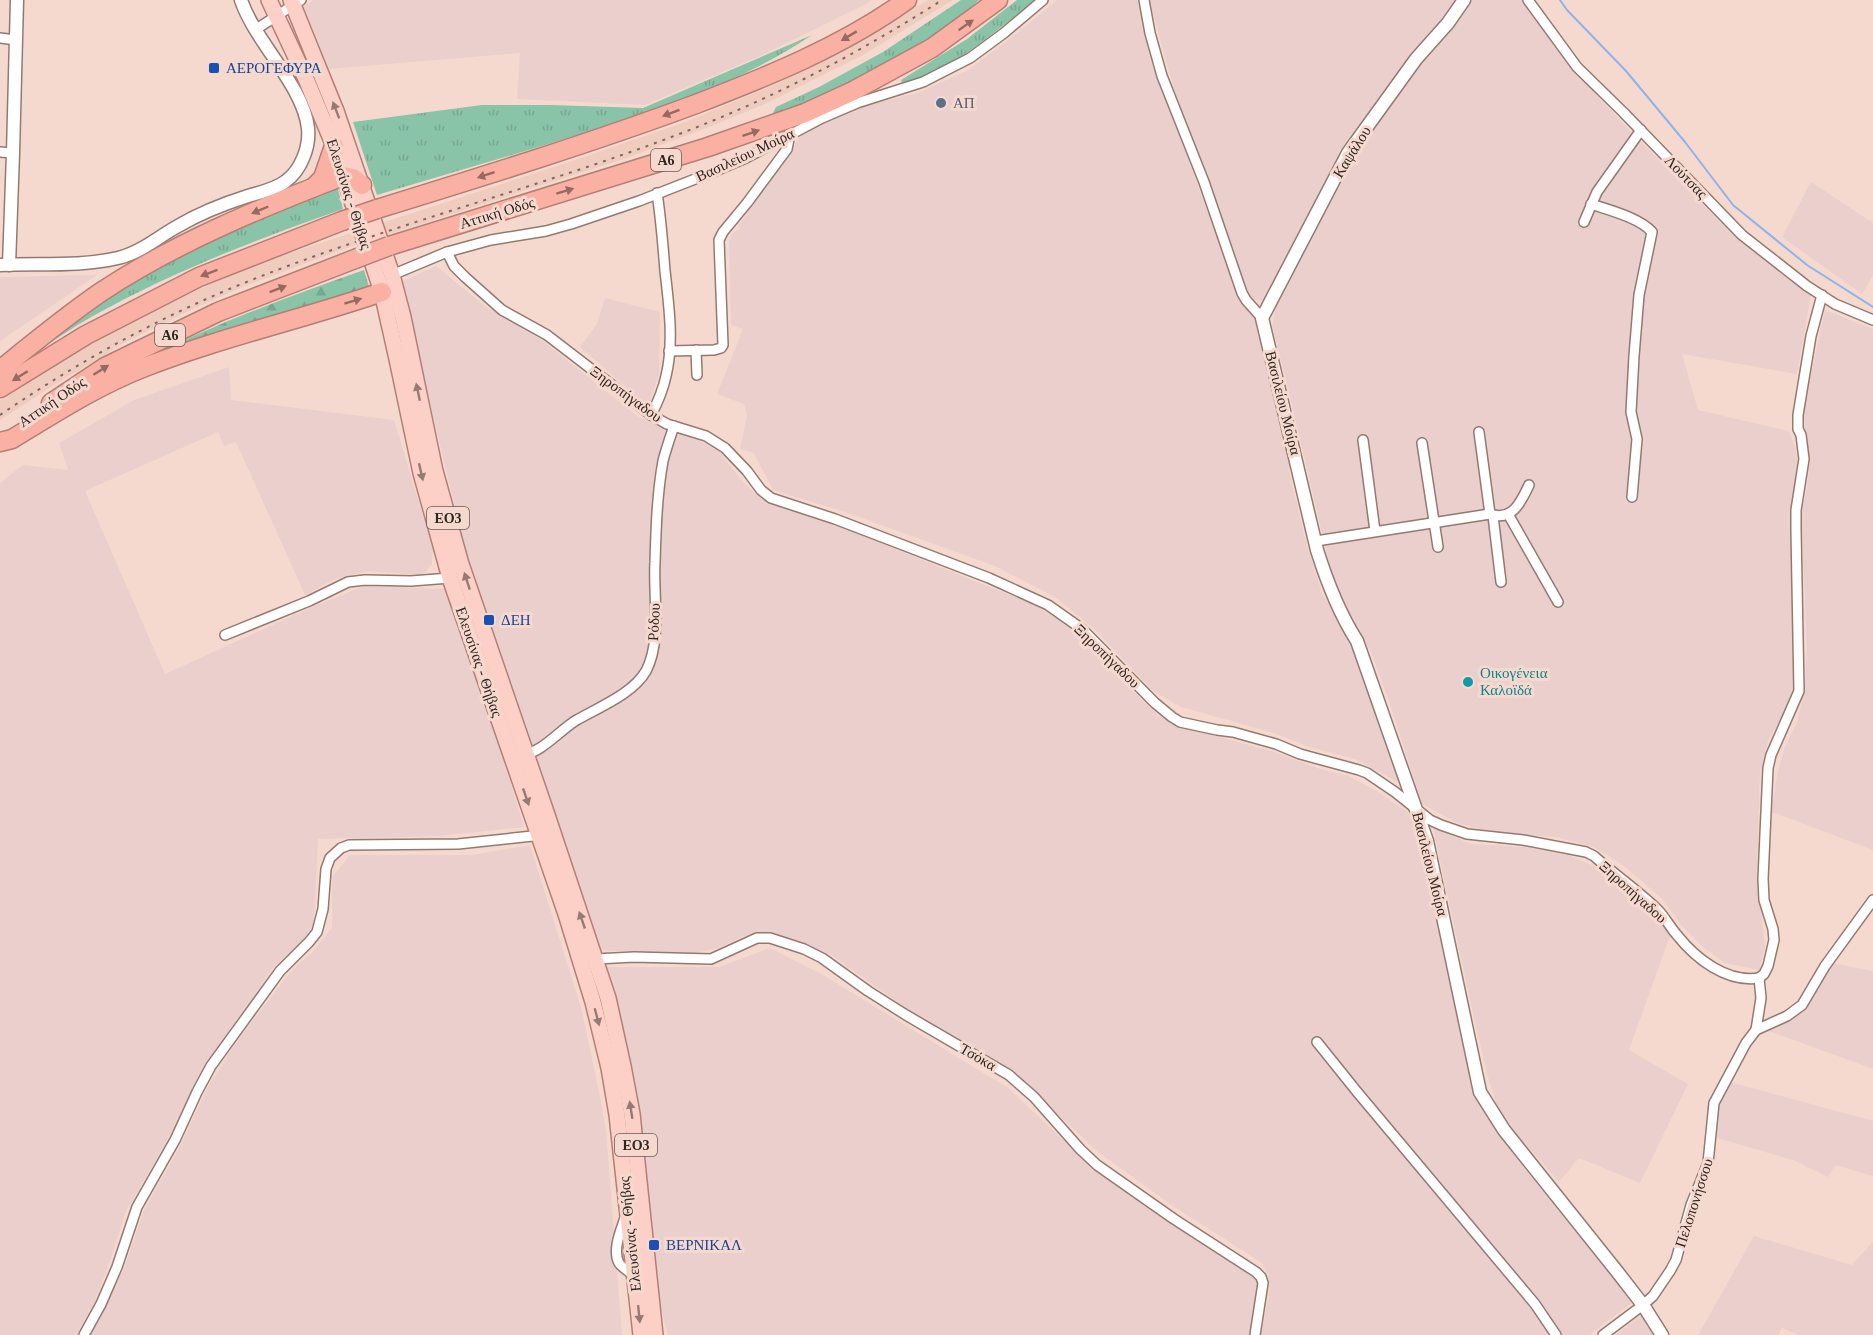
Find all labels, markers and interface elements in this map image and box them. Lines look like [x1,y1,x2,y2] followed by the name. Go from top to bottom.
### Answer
[957,19,973,31] one-way arrow
[841,30,857,41] one-way arrow
[226,60,322,76] place label: ΑΕΡΟΓΕΦΥΡΑ
[207,61,221,75] marker: ΑΕΡΟΓΕΦΥΡΑ
[953,95,975,111] place label: ΑΠ
[934,96,948,110] marker: ΑΠ
[331,101,341,119] one-way arrow
[661,109,679,119] one-way arrow
[1330,123,1374,181] street label: Καψάλου
[693,125,797,185] street label: Βασιλείου Μοίρα
[742,127,760,137] one-way arrow
[324,137,374,251] street label: Ελευσίνας - Θήβας
[651,149,681,171] road number: Α6
[1662,152,1710,202] street label: Λούτσας
[477,171,495,181] one-way arrow
[556,186,574,195] one-way arrow
[458,194,536,232] street label: Αττική Οδός
[250,205,268,215] one-way arrow
[200,268,218,278] one-way arrow
[269,283,287,293] one-way arrow
[344,296,362,305] one-way arrow
[155,324,185,346] road number: Α6
[1262,349,1304,457] street label: Βασιλείου Μοίρα
[587,363,665,425] street label: Ξηροπήγαδου
[93,364,109,375] one-way arrow
[12,370,28,381] one-way arrow
[15,374,89,430] street label: Αττική Οδός
[413,382,422,401] one-way arrow
[416,463,426,481] one-way arrow
[427,507,469,529] road number: ΕΟ3
[461,572,471,590] one-way arrow
[645,603,663,641] street label: Ρόδου
[453,605,505,719] street label: Ελευσίνας - Θήβας
[501,612,531,628] place label: ΔΕΗ
[482,613,496,627] marker: ΔΕΗ
[1071,621,1143,691] street label: Ξηροπήγαδου
[1480,665,1548,698] place label: Οικογένεια Καλοϊδά
[1461,675,1475,689] marker: Οικογένεια Καλοϊδά
[521,788,531,806] one-way arrow
[1409,810,1451,918] street label: Βασιλείου Μοίρα
[1596,858,1670,926] street label: Ξηροπήγαδου
[577,911,587,929] one-way arrow
[593,1009,602,1027] one-way arrow
[957,1040,999,1074] street label: Τσόκα
[626,1100,635,1119] one-way arrow
[615,1134,657,1156] road number: ΕΟ3
[1672,1156,1716,1250] street label: Πελοπονήσσου
[616,1176,644,1292] street label: Ελευσίνας - Θήβας
[666,1237,742,1253] place label: ΒΕΡΝΙΚΑΛ
[647,1238,661,1252] marker: ΒΕΡΝΙΚΑΛ
[634,1305,644,1324] one-way arrow

